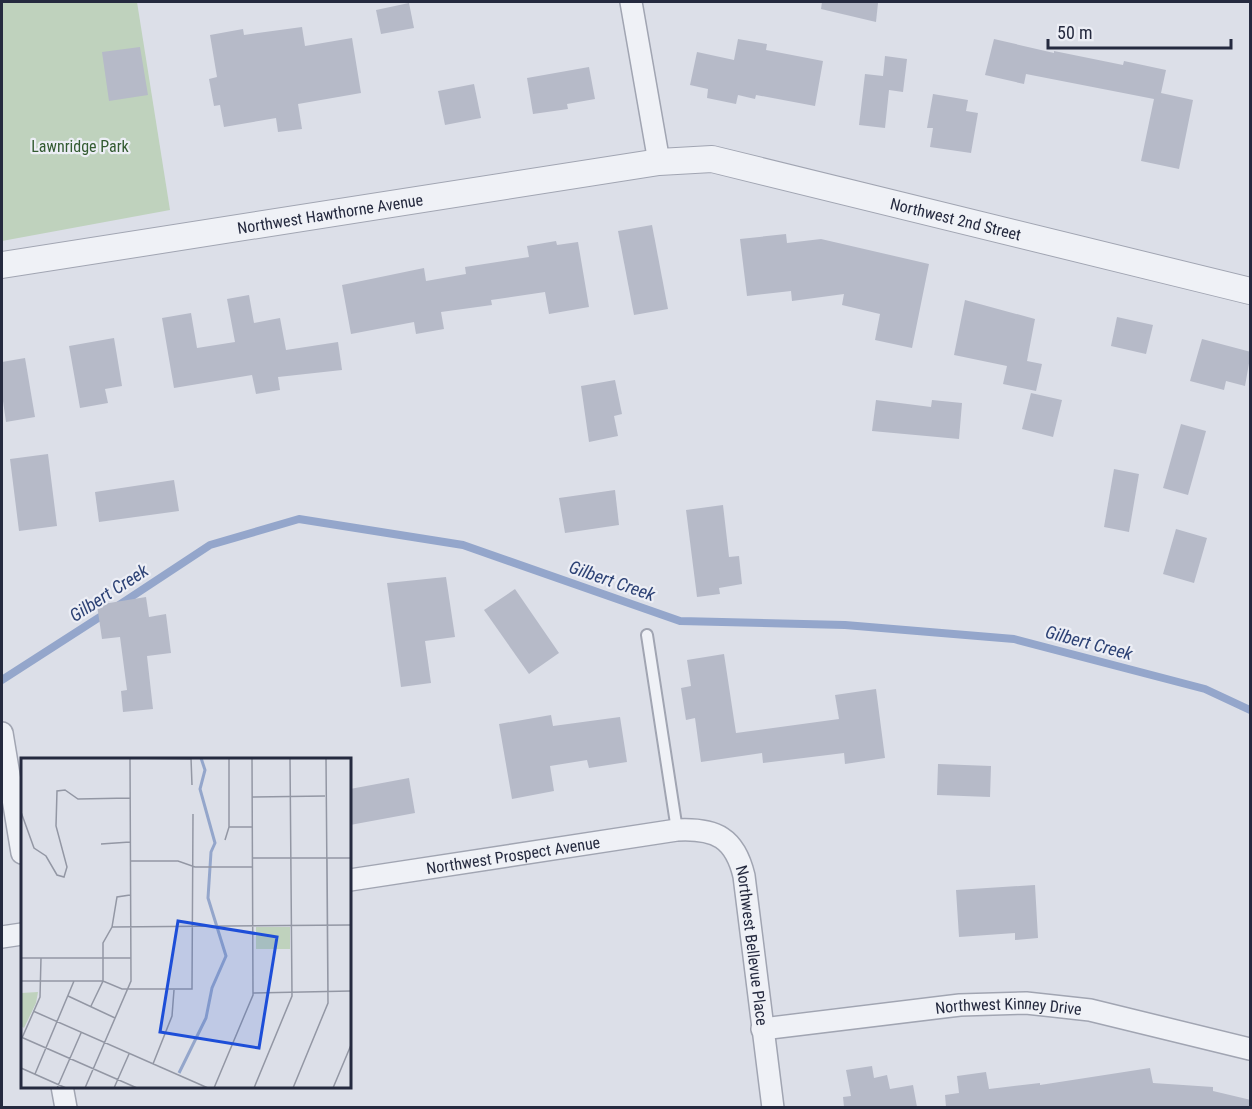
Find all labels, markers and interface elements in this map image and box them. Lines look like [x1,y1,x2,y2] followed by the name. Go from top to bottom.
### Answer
[1048,12,1231,50] scale bar
[1057,22,1092,43] text: 50 m
[31,137,130,156] park label: Lawnridge Park
[236,190,424,238] street label: Northwest Hawthorne Avenue
[888,194,1023,245] street label: Northwest 2nd Street
[566,556,659,605] water label: Gilbert Creek
[66,559,153,626] water label: Gilbert Creek
[1043,621,1136,665] water label: Gilbert Creek
[21,758,351,1088] inset map
[425,833,601,878] street label: Northwest Prospect Avenue
[732,863,772,1027] street label: Northwest Bellevue Place
[934,994,1083,1019] street label: Northwest Kinney Drive

